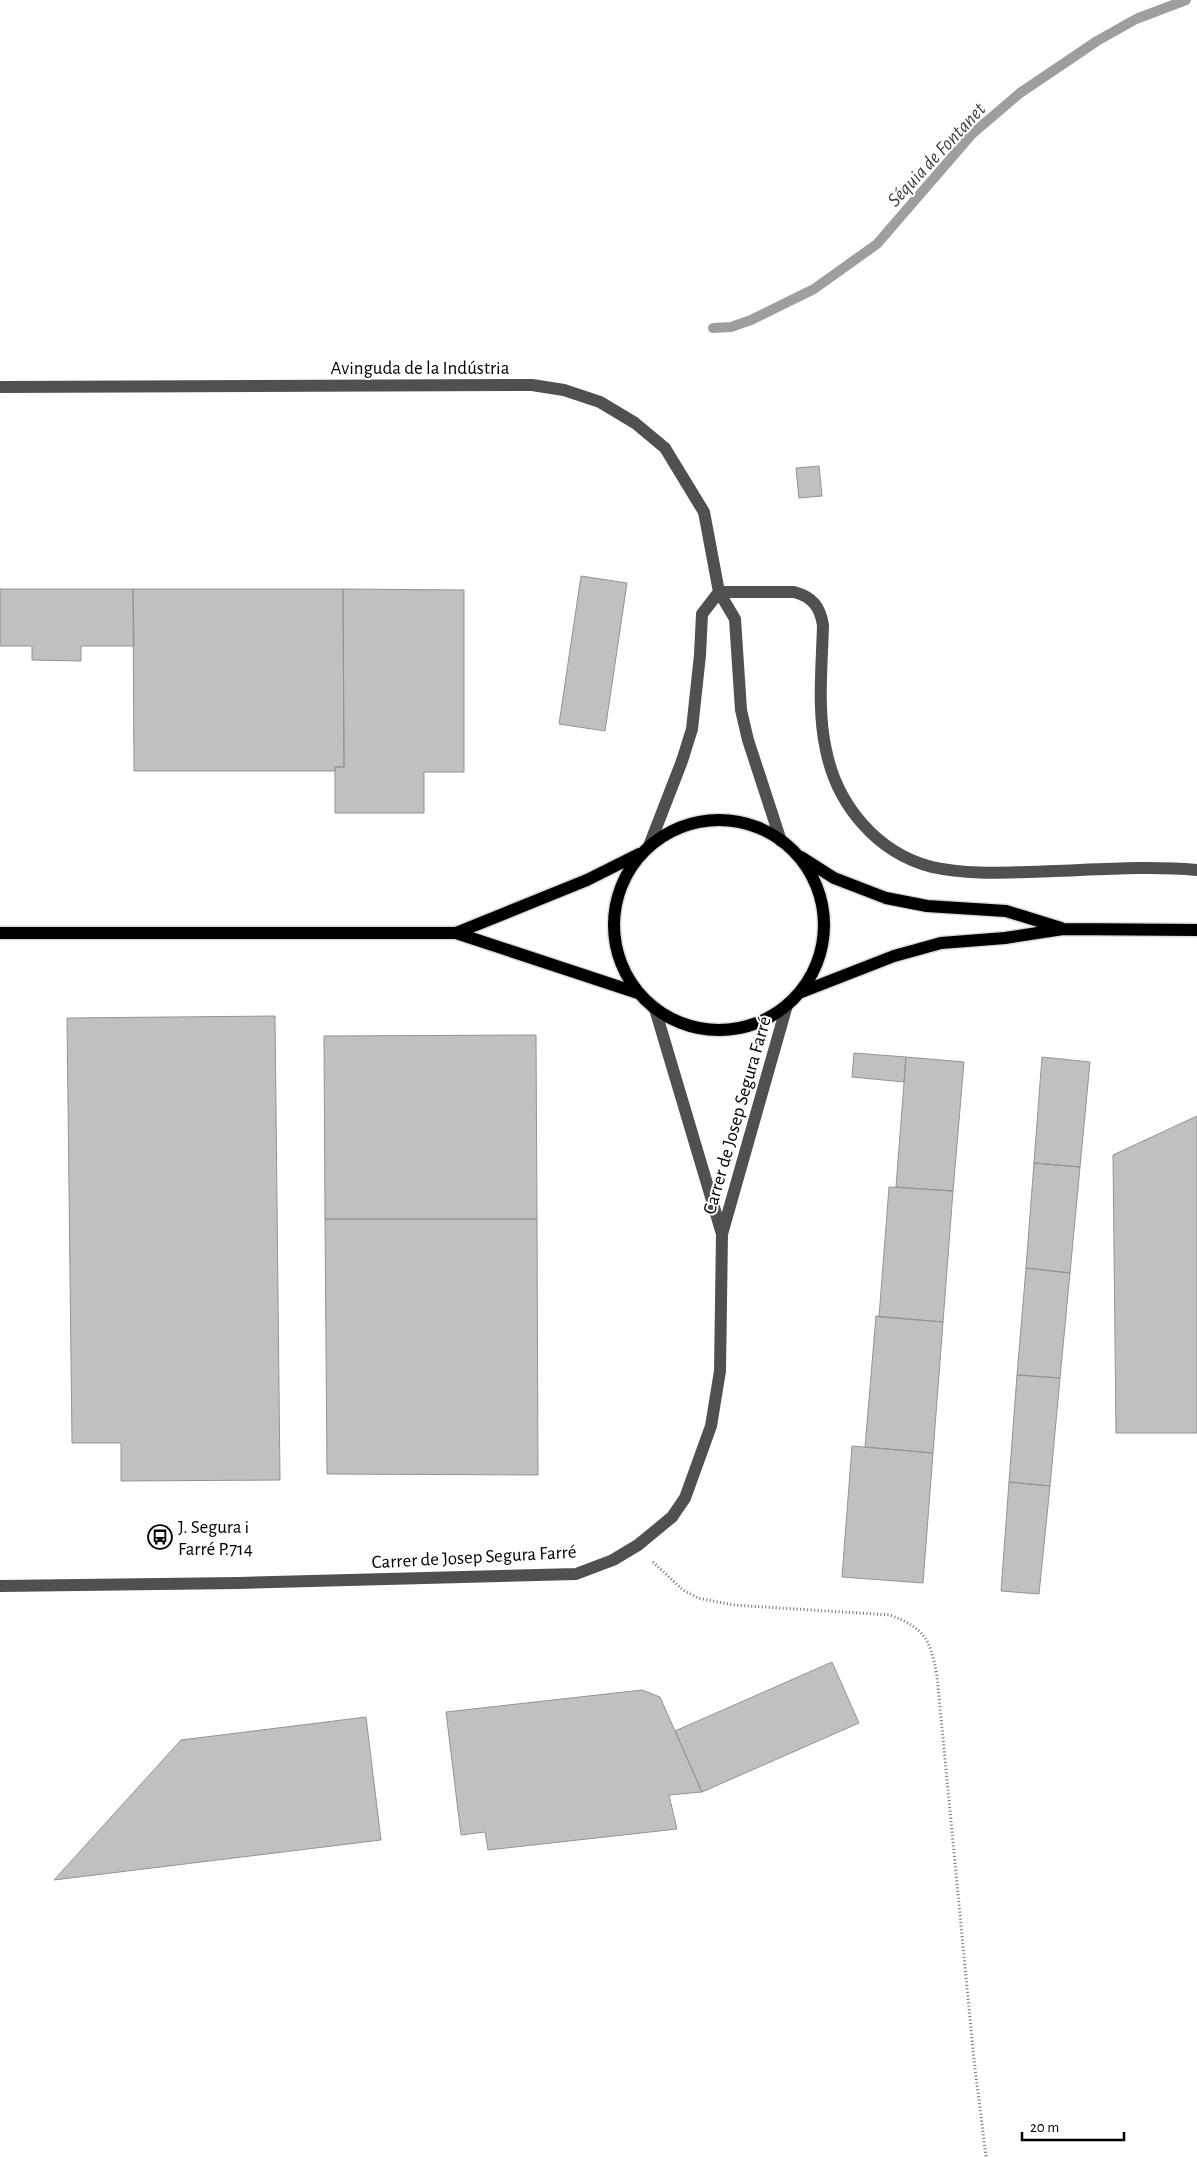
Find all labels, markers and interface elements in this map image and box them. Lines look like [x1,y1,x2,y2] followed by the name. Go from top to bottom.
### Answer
[884,99,990,210] water label: Séquia de Fontanet
[331,359,510,378] street label: Avinguda de la Indústria
[700,1014,775,1217] street label: Carrer de Josep Segura Farré
[178,1518,253,1559] place label: J. Segura i Farré P.714
[147,1524,173,1550] bus stop icon: J. Segura i Farré P.714
[371,1543,577,1572] street label: Carrer de Josep Segura Farré
[1022,2110,1124,2142] scale bar
[1030,2120,1059,2135] text: 20 m

